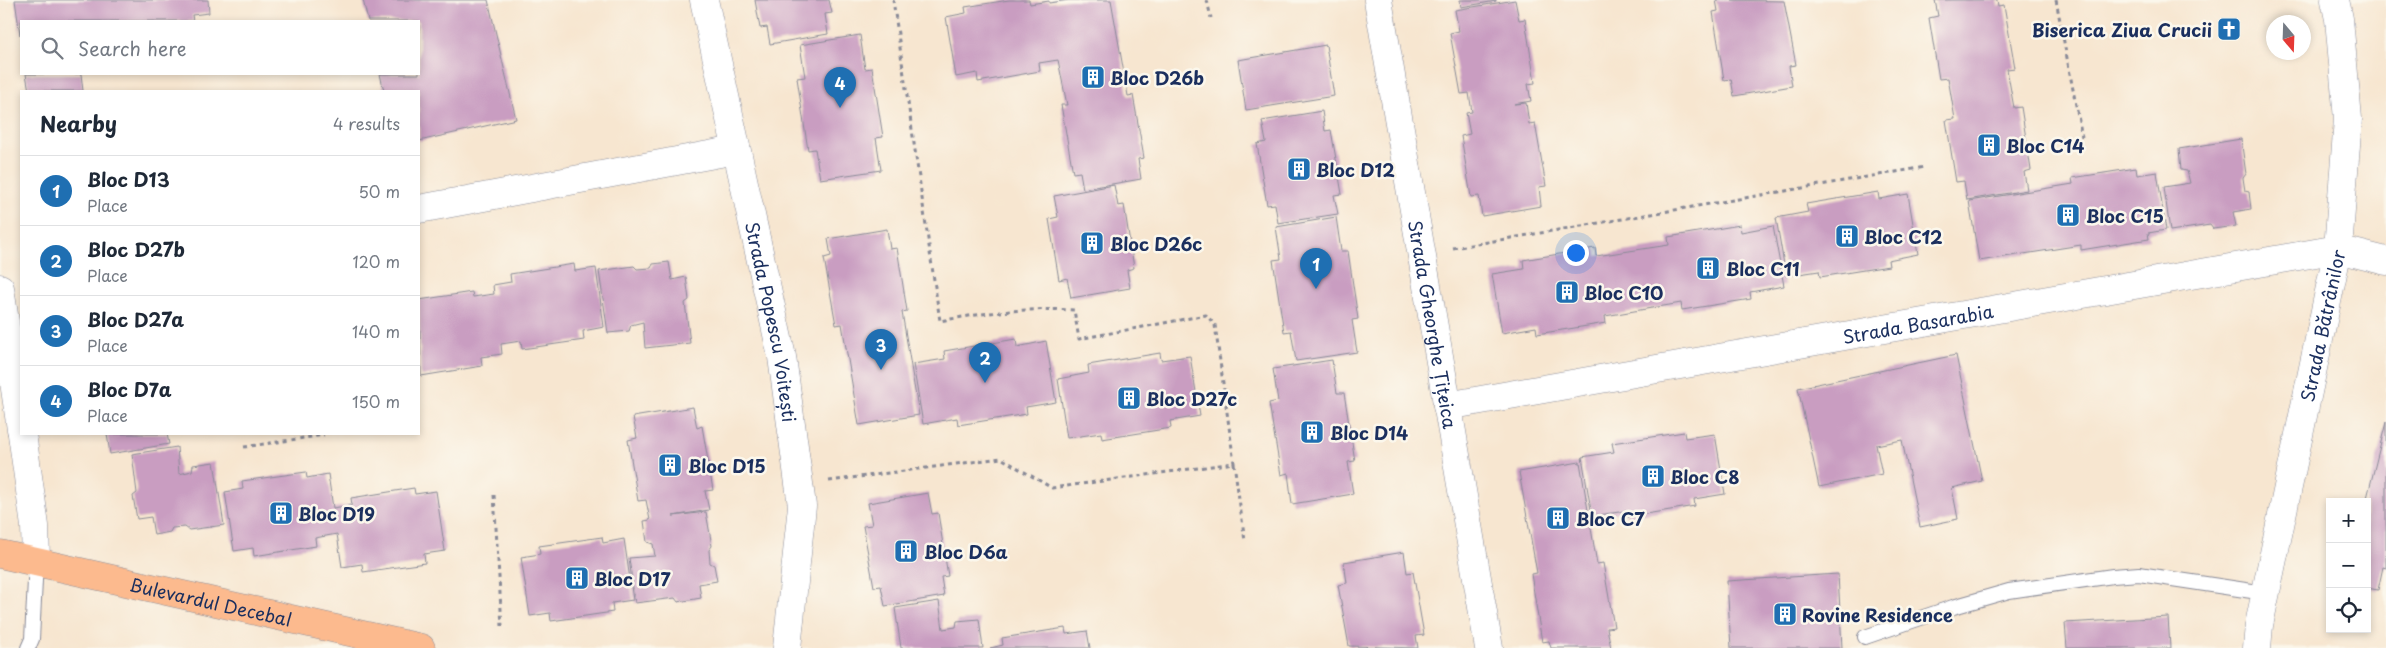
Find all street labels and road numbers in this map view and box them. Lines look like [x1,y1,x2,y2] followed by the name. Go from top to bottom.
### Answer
[1402,218,1465,431] street label: Strada Gheorghe Țițeica
[739,219,804,424] street label: Strada Popescu Voitești
[2293,247,2351,404] street label: Strada Bătrânilor
[1840,297,1995,350] street label: Strada Basarabia
[127,570,294,632] street label: Bulevardul Decebal

